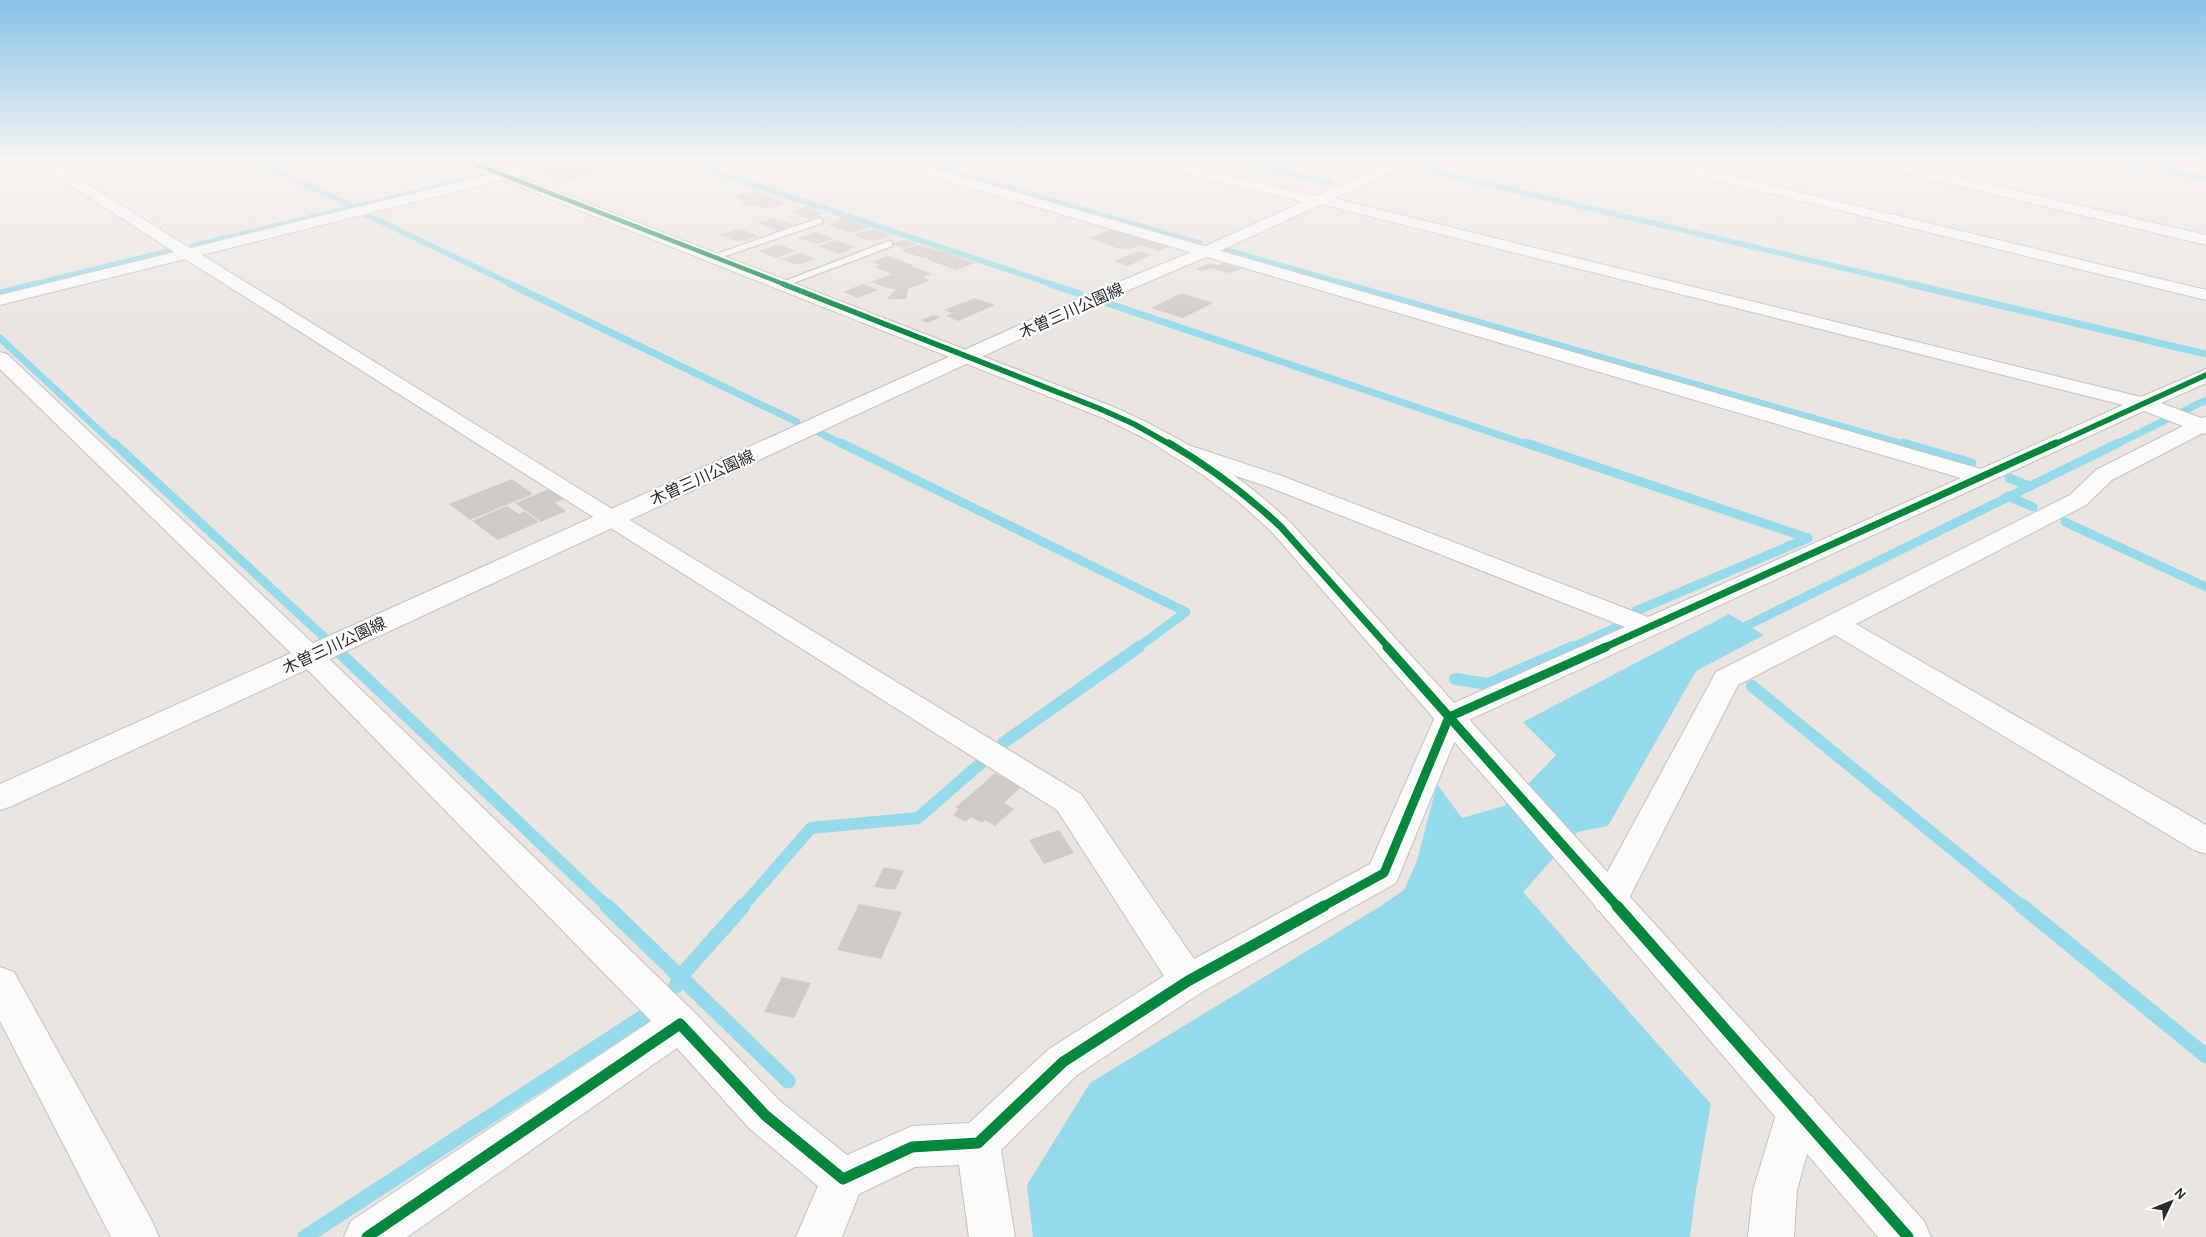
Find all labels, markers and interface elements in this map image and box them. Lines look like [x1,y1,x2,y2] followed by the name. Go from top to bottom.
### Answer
[1016,279,1126,342] street label: 木曽三川公園線
[647,446,757,509] street label: 木曽三川公園線
[279,613,389,678] street label: 木曽三川公園線
[2146,1177,2196,1227] north arrow
[2170,1184,2190,1203] text: N

